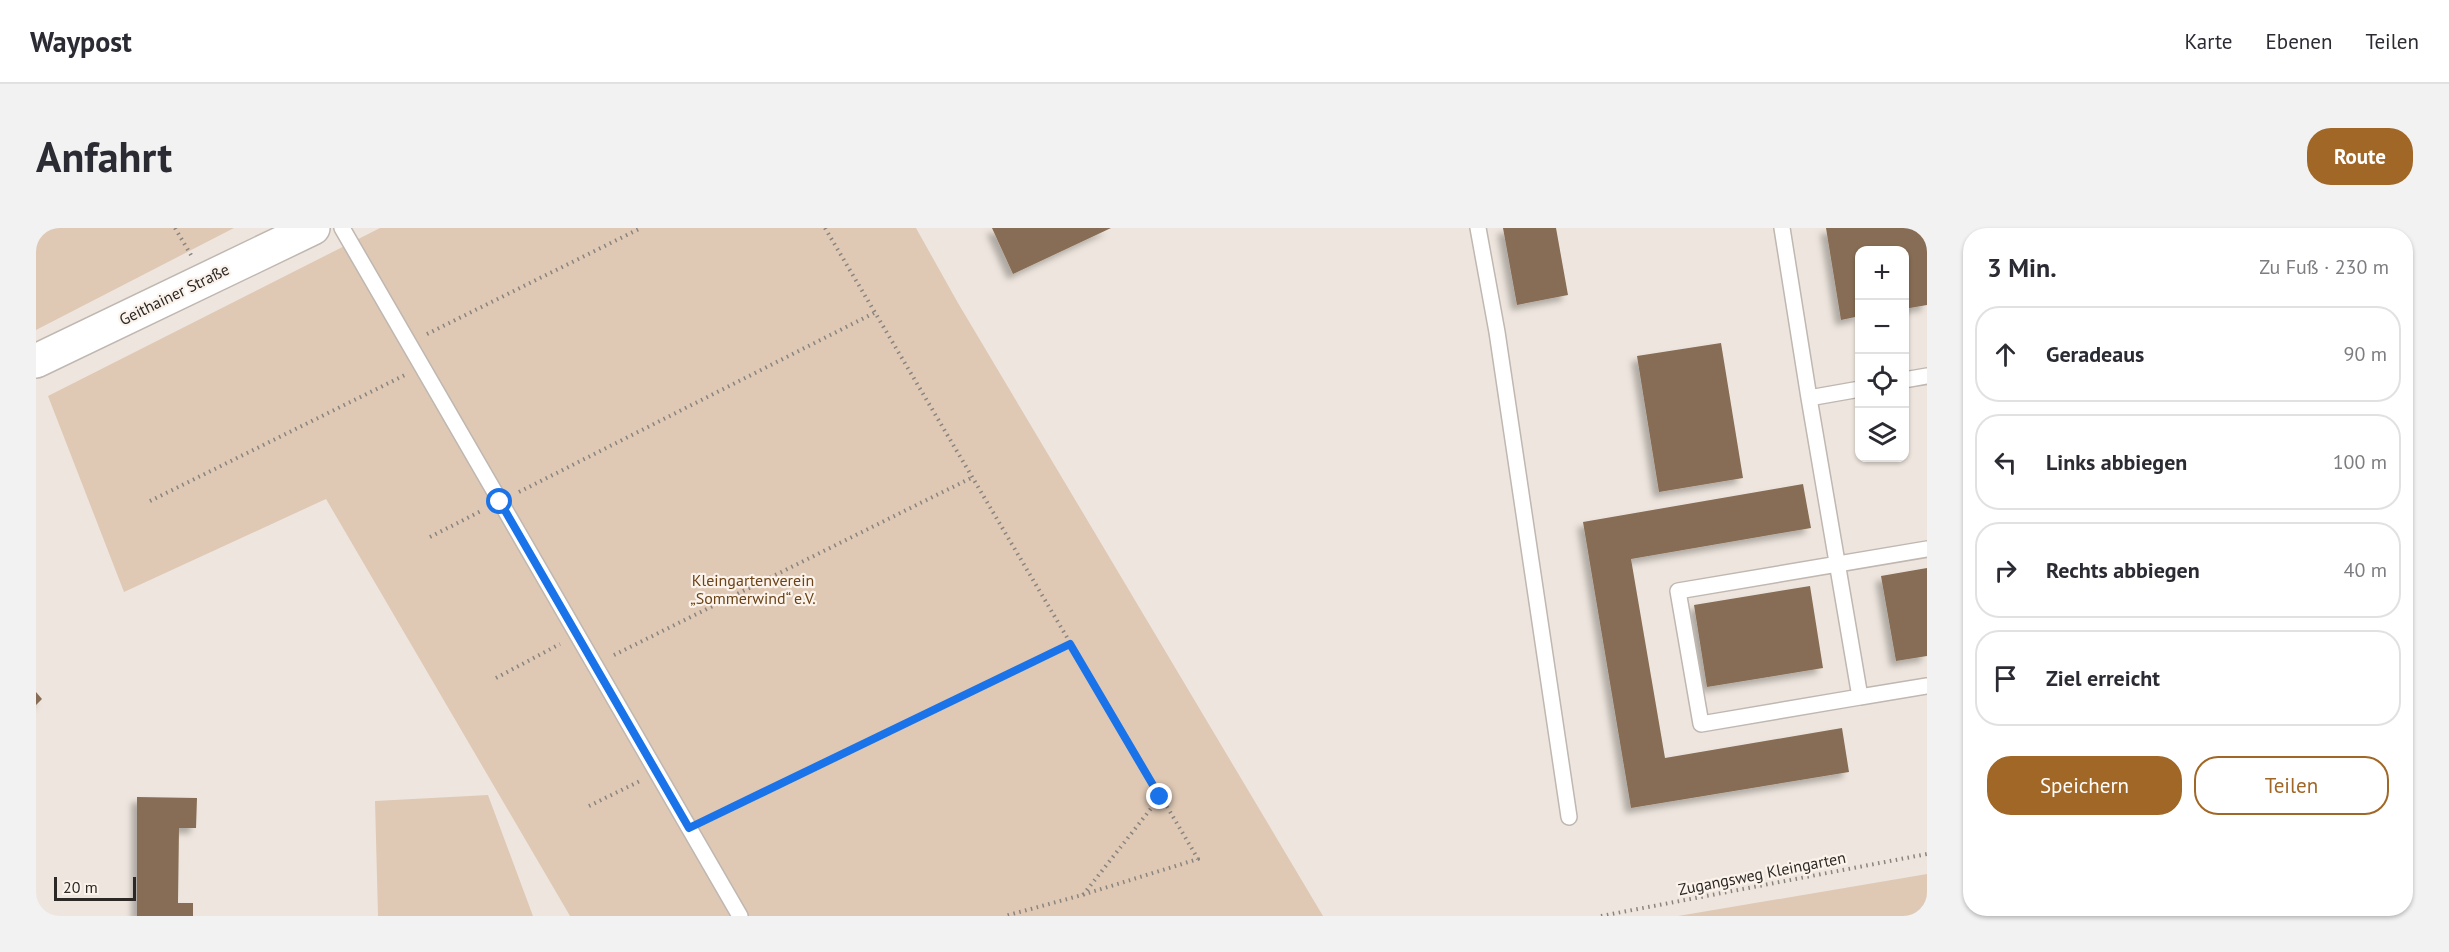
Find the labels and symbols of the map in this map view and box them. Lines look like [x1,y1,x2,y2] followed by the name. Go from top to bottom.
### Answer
[116,259,232,329] street label: Geithainer Straße
[486,488,512,514] route start
[690,570,816,608] park label: Kleingartenverein „Sommerwind“ e.V.
[1146,783,1172,809] route end
[1677,847,1847,899] street label: Zugangsweg Kleingarten
[54,874,136,902] scale bar

